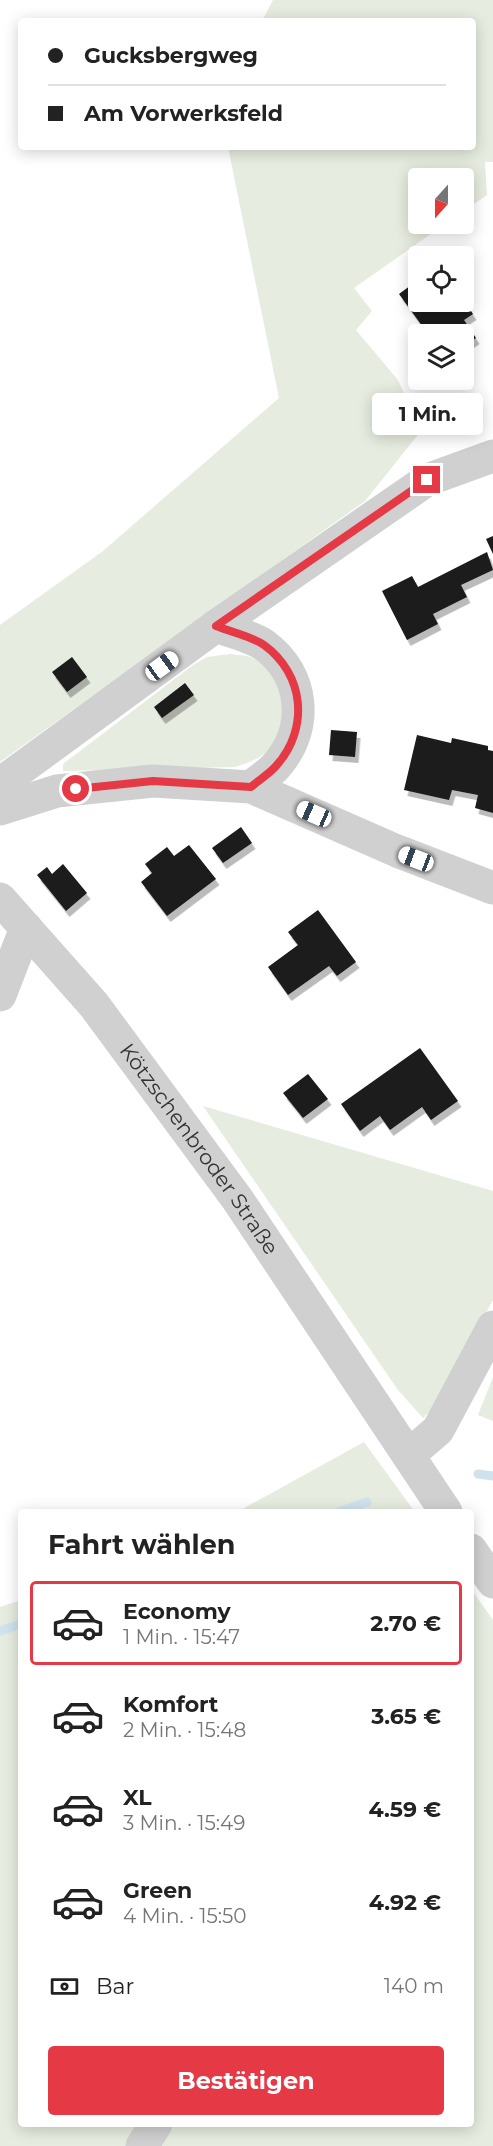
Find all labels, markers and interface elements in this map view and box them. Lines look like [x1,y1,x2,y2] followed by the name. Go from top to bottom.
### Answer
[84,42,258,69] text: Gucksbergweg
[84,100,283,127] text: Am Vorwerksfeld
[408,168,474,234] north arrow
[408,168,474,390] map controls
[408,246,474,312] button: locate
[408,324,474,390] button: layers
[372,393,482,435] callout: 1 Min.
[399,402,456,426] text: 1 Min.
[413,466,440,493] route end
[142,648,182,684] car
[62,775,89,802] route start
[294,798,334,830] car
[396,844,436,874] car
[115,1038,284,1259] street label: Kötzschenbroder Straße
[48,1528,235,1561] text: Fahrt wählen
[51,1596,105,1650] icon: car
[123,1598,231,1625] text: Economy
[370,1610,441,1637] text: 2.70 €
[123,1625,240,1649] text: 1 Min. · 15:47
[51,1689,105,1743] icon: car
[123,1691,218,1718] text: Komfort
[371,1703,441,1730] text: 3.65 €
[123,1718,246,1742] text: 2 Min. · 15:48
[51,1782,105,1836] icon: car
[123,1784,152,1811] text: XL
[368,1796,441,1823] text: 4.59 €
[123,1811,245,1835] text: 3 Min. · 15:49
[51,1875,105,1929] icon: car
[123,1877,192,1904] text: Green
[369,1889,441,1916] text: 4.92 €
[123,1904,247,1928] text: 4 Min. · 15:50
[48,1970,81,2003] icon: cash
[96,1973,134,2000] text: Bar
[384,1974,444,1998] text: 140 m
[48,2046,444,2115] button: Bestätigen

